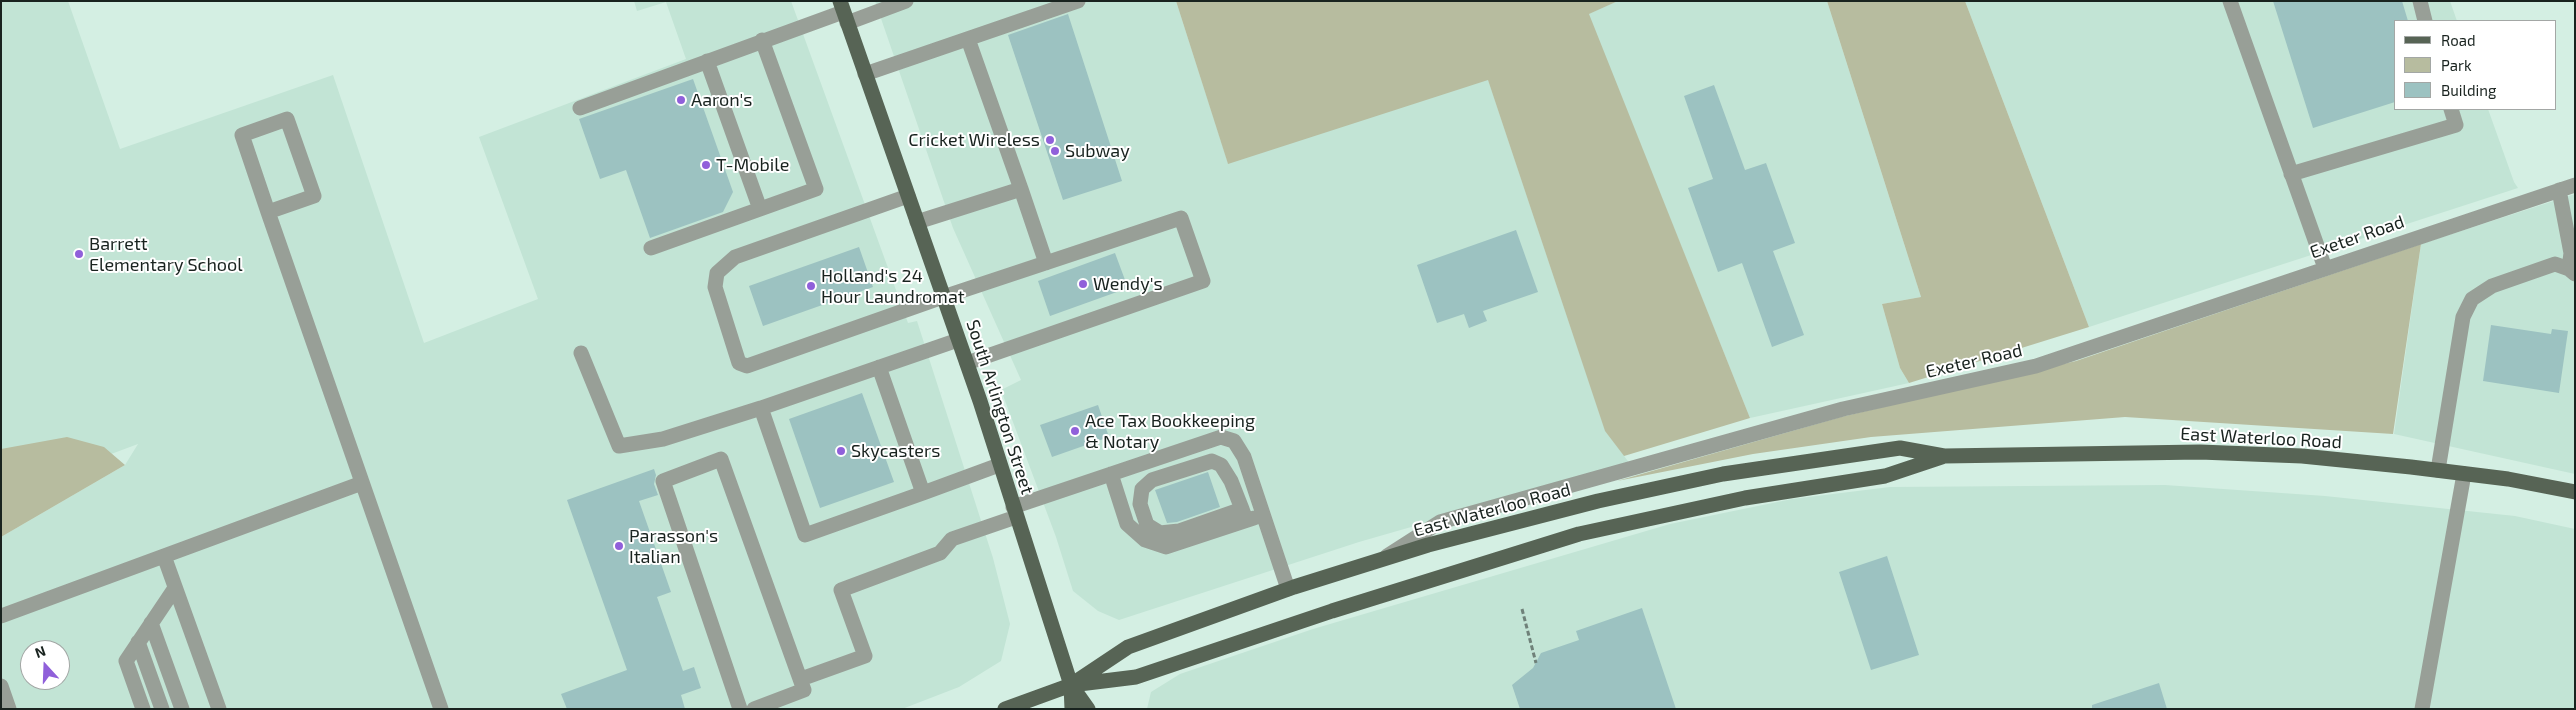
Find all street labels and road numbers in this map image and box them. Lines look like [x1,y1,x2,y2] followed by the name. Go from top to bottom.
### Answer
[2307,211,2407,263] street label: Exeter Road
[962,317,1038,497] street label: South Arlington Street
[1924,339,2024,383] street label: Exeter Road
[2180,423,2342,453] street label: East Waterloo Road
[1411,479,1573,541] street label: East Waterloo Road

